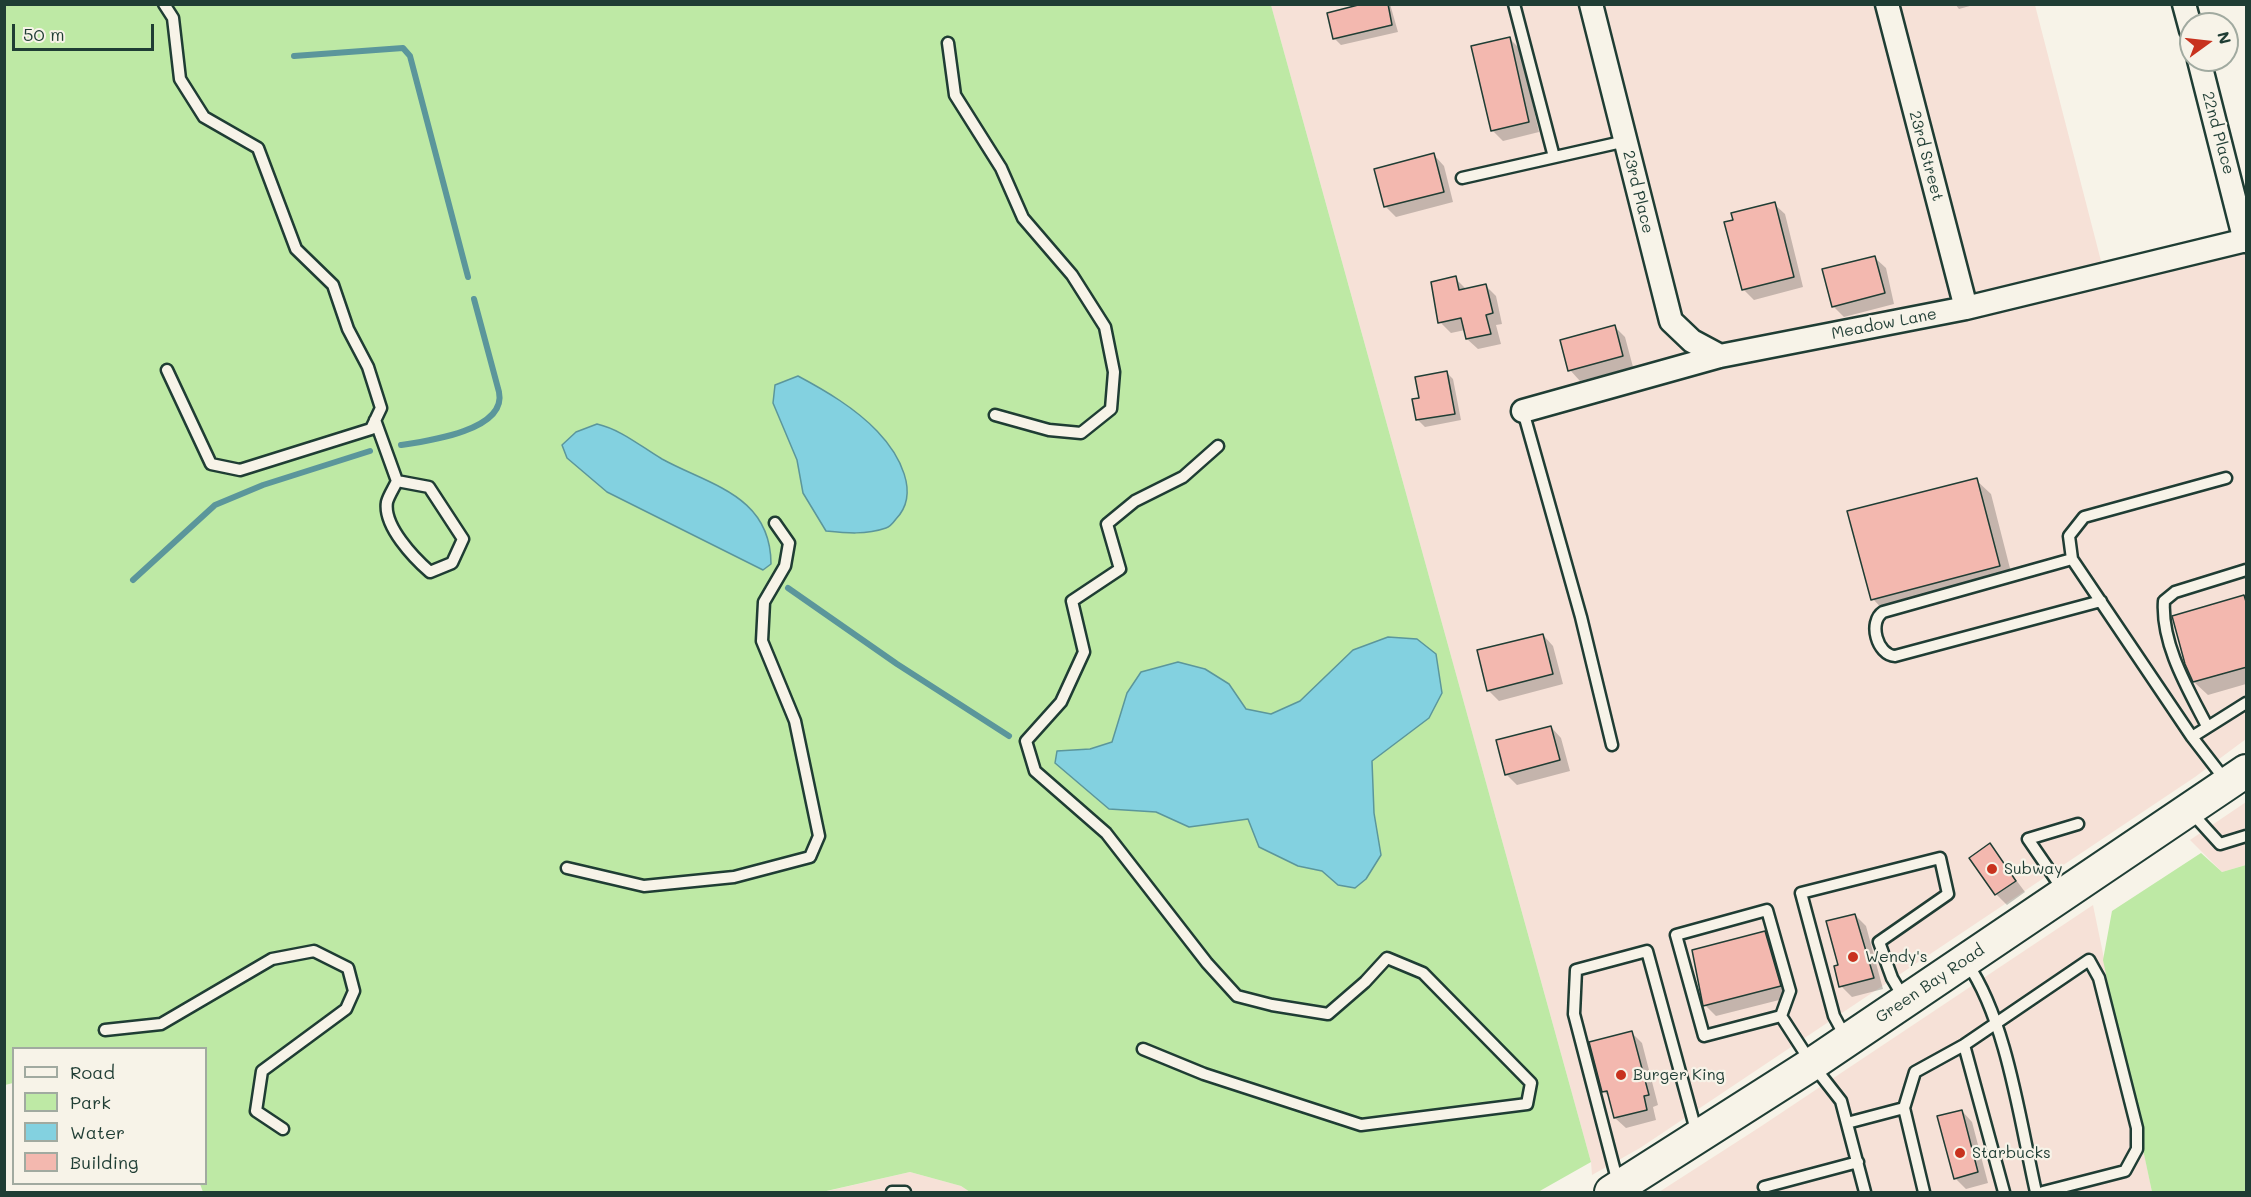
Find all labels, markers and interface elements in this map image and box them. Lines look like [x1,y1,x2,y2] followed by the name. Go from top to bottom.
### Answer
[15,12,158,50] scale bar
[2179,12,2239,72] north arrow
[23,22,65,46] text: 50 m
[2213,29,2237,46] text: N
[2198,89,2238,177] street label: 22nd Place
[1905,109,1947,203] street label: 23rd Street
[1618,149,1658,235] street label: 23rd Place
[1830,304,1938,344] street label: Meadow Lane
[2004,859,2063,879] place label: Subway
[1985,862,1999,876] marker: Subway
[1872,941,1988,1027] street label: Green Bay Road
[1865,947,1928,967] place label: Wendy's
[1846,950,1860,964] marker: Wendy's
[12,1047,207,1185] legend
[70,1060,115,1084] text: Road
[1633,1065,1725,1085] place label: Burger King
[1614,1068,1628,1082] marker: Burger King
[70,1090,111,1114] text: Park
[70,1120,125,1144] text: Water
[1972,1143,2051,1163] place label: Starbucks
[1953,1146,1967,1160] marker: Starbucks
[70,1150,138,1174] text: Building

